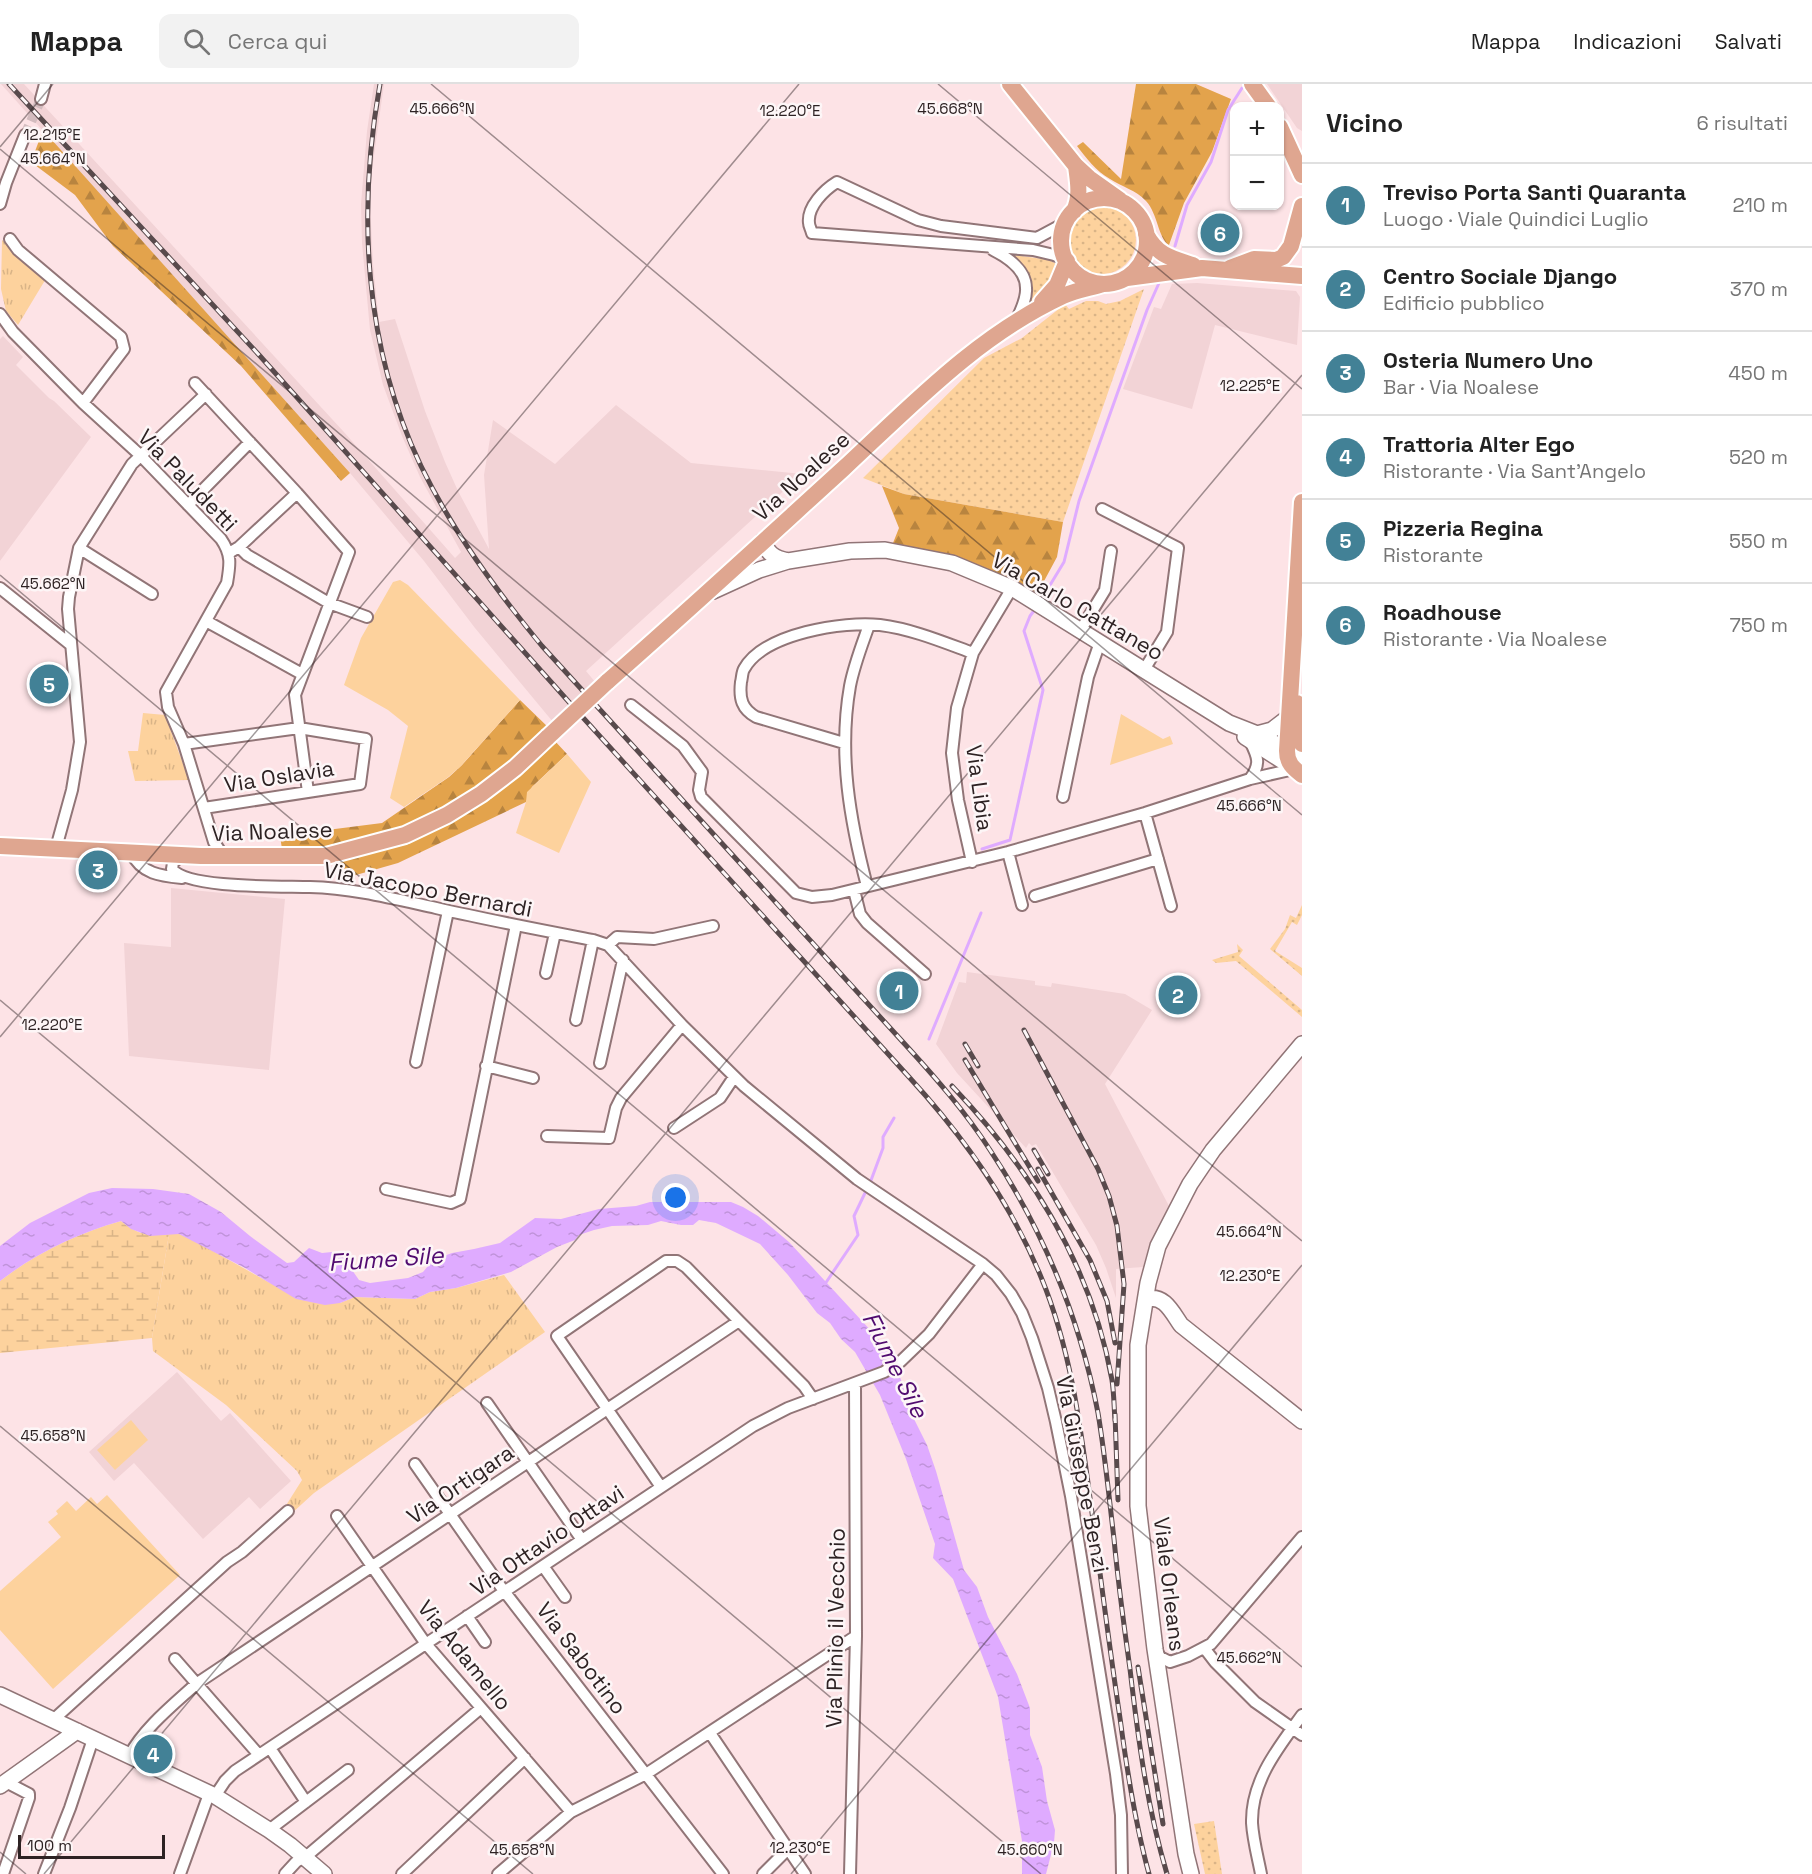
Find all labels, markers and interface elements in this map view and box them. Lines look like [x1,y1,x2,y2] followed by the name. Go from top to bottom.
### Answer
[159,14,579,68] search box
[30,23,123,59] text: Mappa
[180,25,213,58] icon: search
[228,27,327,55] text: Cerca qui
[1471,28,1540,55] text: Mappa
[1573,28,1682,55] text: Indicazioni
[1715,28,1782,55] text: Salvati
[409,99,475,118] text: 45.666°N
[917,99,983,118] text: 45.668°N
[760,101,820,120] text: 12.220°E
[1230,102,1284,210] map controls
[1230,102,1284,156] button: +
[1326,106,1403,140] text: Vicino
[1696,110,1788,136] text: 6 risultati
[23,125,81,144] text: 12.215°E
[20,149,86,168] text: 45.664°N
[1230,156,1284,210] button: −
[1383,178,1686,206] text: Treviso Porta Santi Quaranta
[1341,192,1350,218] text: 1
[1732,192,1788,218] text: 210 m
[1383,206,1649,232] text: Luogo · Viale Quindici Luglio
[1200,210,1240,256] pin: 6
[1383,262,1617,290] text: Centro Sociale Django
[1340,276,1351,302] text: 2
[1730,276,1788,302] text: 370 m
[1383,290,1545,316] text: Edificio pubblico
[1383,346,1593,374] text: Osteria Numero Uno
[1339,360,1352,386] text: 3
[1728,360,1788,386] text: 450 m
[1383,374,1539,400] text: Bar · Via Noalese
[1220,376,1280,395] text: 12.225°E
[132,423,244,537] street label: Via Paludetti
[747,425,855,527] street label: Via Noalese
[1383,430,1575,458] text: Trattoria Alter Ego
[1339,444,1352,470] text: 4
[1729,444,1788,470] text: 520 m
[1383,458,1646,484] text: Ristorante · Via Sant'Angelo
[1383,514,1543,542] text: Pizzeria Regina
[1340,528,1352,554] text: 5
[1729,528,1788,554] text: 550 m
[1383,542,1483,568] text: Ristorante
[987,545,1169,667] street label: Via Carlo Cattaneo
[20,574,86,593] text: 45.662°N
[1383,598,1502,626] text: Roadhouse
[1339,612,1352,638] text: 6
[1730,612,1788,638] text: 750 m
[1383,626,1607,652] text: Ristorante · Via Noalese
[29,662,68,706] pin: 5
[960,743,1000,833] street label: Via Libia
[222,753,336,799] street label: Via Oslavia
[1216,796,1282,815] text: 45.666°N
[211,815,333,847] street label: Via Noalese
[78,848,118,892] pin: 3
[321,855,535,923] street label: Via Jacopo Bernardi
[880,968,918,1014] pin: 1
[1158,972,1198,1018] pin: 2
[22,1015,82,1034] text: 12.220°E
[661,1183,690,1212] your location
[1216,1222,1282,1241] text: 45.664°N
[327,1239,445,1278] water label: Fiume Sile
[1220,1266,1280,1285] text: 12.230°E
[855,1306,936,1424] water label: Fiume Sile
[1050,1373,1116,1575] street label: Via Giuseppe Benzi
[20,1426,86,1445] text: 45.658°N
[401,1438,519,1530] street label: Via Ortigara
[465,1478,629,1602] street label: Via Ottavio Ottavi
[1148,1515,1192,1653] street label: Viale Orleans
[819,1528,851,1728] street label: Via Plinio il Vecchio
[412,1594,518,1716] street label: Via Adamello
[531,1596,633,1720] street label: Via Sabotino
[1216,1648,1282,1667] text: 45.662°N
[134,1732,172,1776] pin: 4
[18,1832,165,1860] scale bar
[27,1835,72,1856] text: 100 m
[770,1838,830,1857] text: 12.230°E
[489,1840,555,1859] text: 45.658°N
[997,1840,1063,1859] text: 45.660°N

